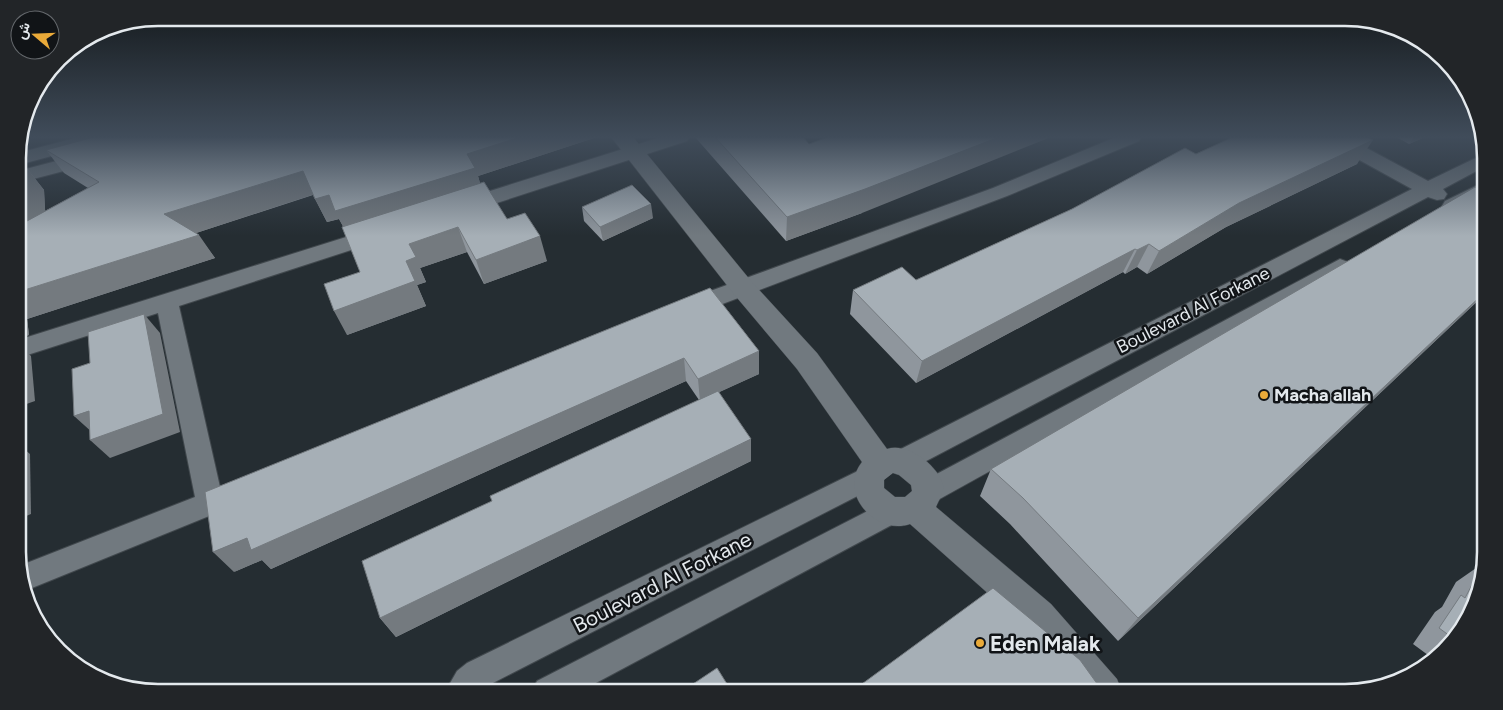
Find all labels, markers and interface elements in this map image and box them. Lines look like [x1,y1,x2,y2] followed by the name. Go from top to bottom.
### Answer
[10,10,60,60] north arrow
[12,20,34,42] text: ش
[1113,262,1273,358] street label: Boulevard Al Forkane
[1274,384,1371,406] place label: Macha allah
[1258,389,1270,401] marker: Macha allah
[569,526,755,638] street label: Boulevard Al Forkane
[990,631,1101,656] place label: Eden Malak
[974,637,986,649] marker: Eden Malak

